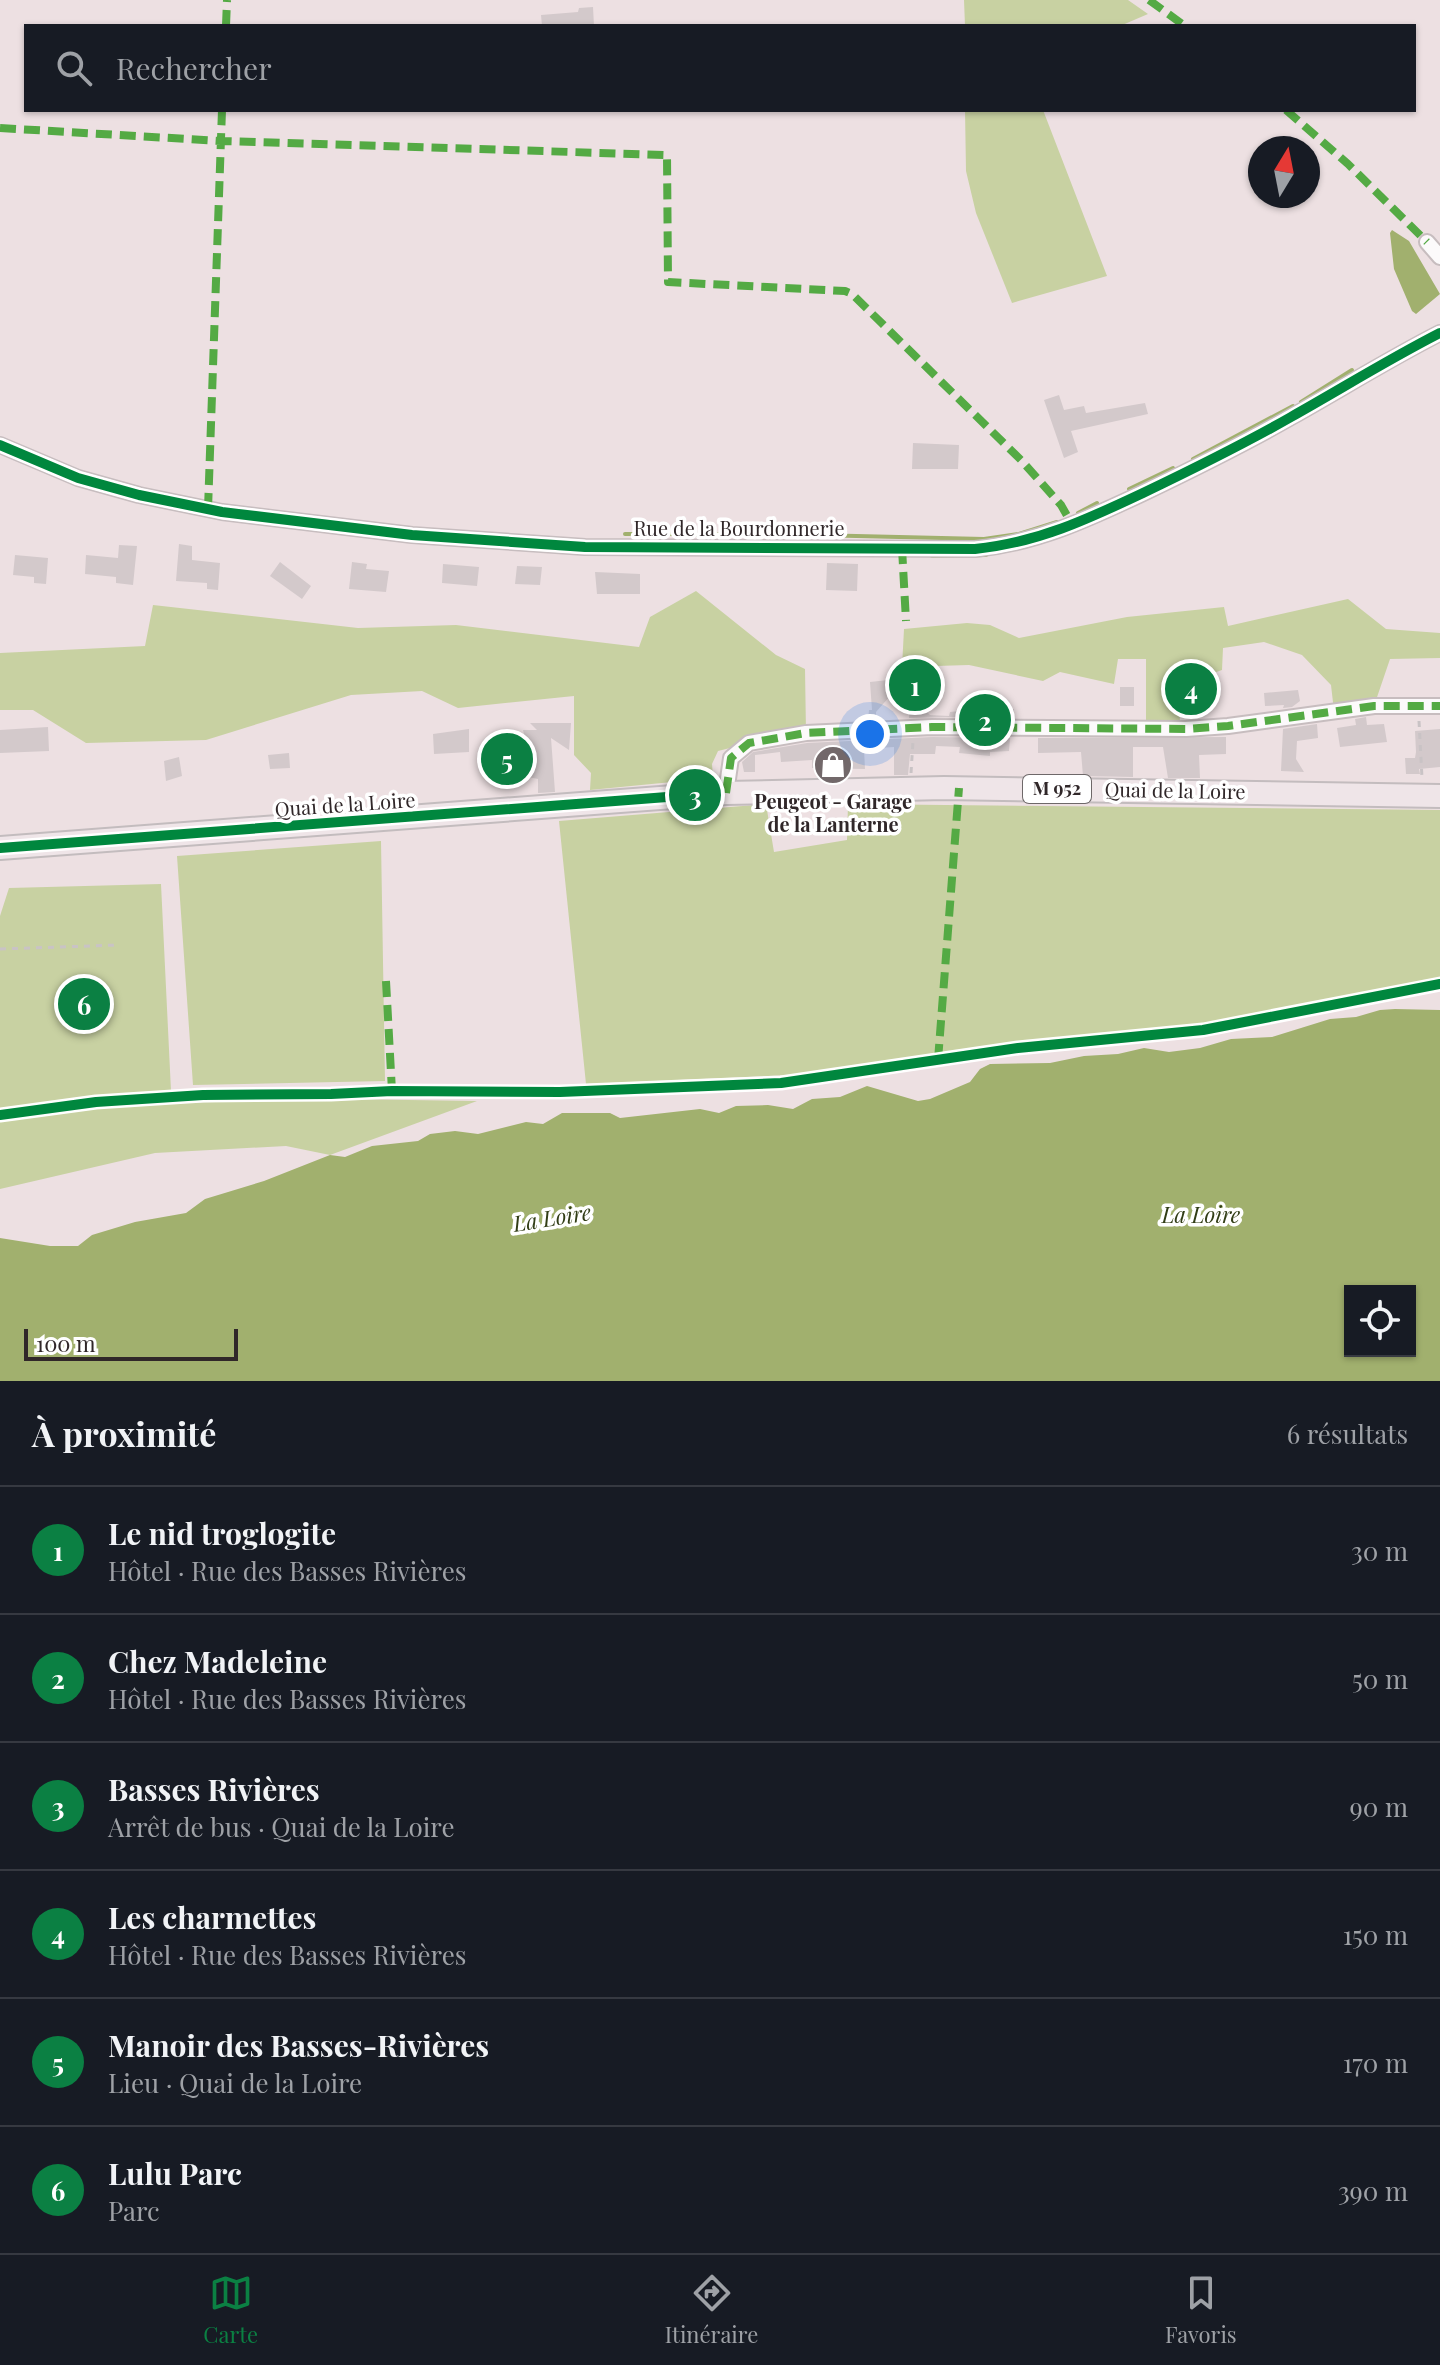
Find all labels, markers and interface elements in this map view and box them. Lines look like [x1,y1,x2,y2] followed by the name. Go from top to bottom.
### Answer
[24,24,1416,112] search box
[52,46,96,90] icon: search
[116,48,272,88] text: Rechercher
[1248,136,1320,208] north arrow
[633,514,845,541] street label: Rue de la Bourdonnerie
[889,655,941,715] pin: 1
[1165,659,1217,719] pin: 4
[959,690,1011,750] pin: 2
[850,714,890,754] your location
[481,729,533,789] pin: 5
[812,744,854,786] shop icon: Peugeot - Garage de la Lanterne
[669,765,721,825] pin: 3
[1023,775,1091,803] road number: M 952
[1104,775,1246,804] street label: Quai de la Loire
[274,785,416,822] street label: Quai de la Loire
[754,787,912,837] place label: Peugeot - Garage de la Lanterne
[58,974,110,1034] pin: 6
[510,1196,594,1238] water label: La Loire
[1161,1199,1241,1229] water label: La Loire
[1344,1285,1416,1357] map controls
[1344,1285,1416,1357] button: locate
[24,1325,238,1361] scale bar
[36,1328,96,1358] text: 100 m
[32,1410,216,1456] text: À proximité
[1287,1416,1408,1451] text: 6 résultats
[108,1513,336,1553] text: Le nid troglogite
[53,1533,63,1568] text: 1
[1351,1533,1408,1568] text: 30 m
[108,1553,466,1588] text: Hôtel · Rue des Basses Rivières
[108,1641,327,1681] text: Chez Madeleine
[51,1661,65,1696] text: 2
[1352,1661,1408,1696] text: 50 m
[108,1681,466,1716] text: Hôtel · Rue des Basses Rivières
[108,1769,320,1809] text: Basses Rivières
[52,1789,64,1824] text: 3
[1350,1789,1408,1824] text: 90 m
[108,1809,455,1844] text: Arrêt de bus · Quai de la Loire
[108,1897,316,1937] text: Les charmettes
[51,1917,65,1952] text: 4
[1343,1917,1408,1952] text: 150 m
[108,1937,466,1972] text: Hôtel · Rue des Basses Rivières
[108,2025,489,2065] text: Manoir des Basses-Rivières
[52,2045,64,2080] text: 5
[1343,2045,1408,2080] text: 170 m
[108,2065,362,2100] text: Lieu · Quai de la Loire
[108,2153,242,2193] text: Lulu Parc
[51,2173,65,2208] text: 6
[1338,2173,1408,2208] text: 390 m
[108,2193,160,2228] text: Parc
[203,2271,258,2349] tab: Carte
[665,2271,758,2349] tab: Itinéraire
[1165,2271,1237,2349] tab: Favoris

